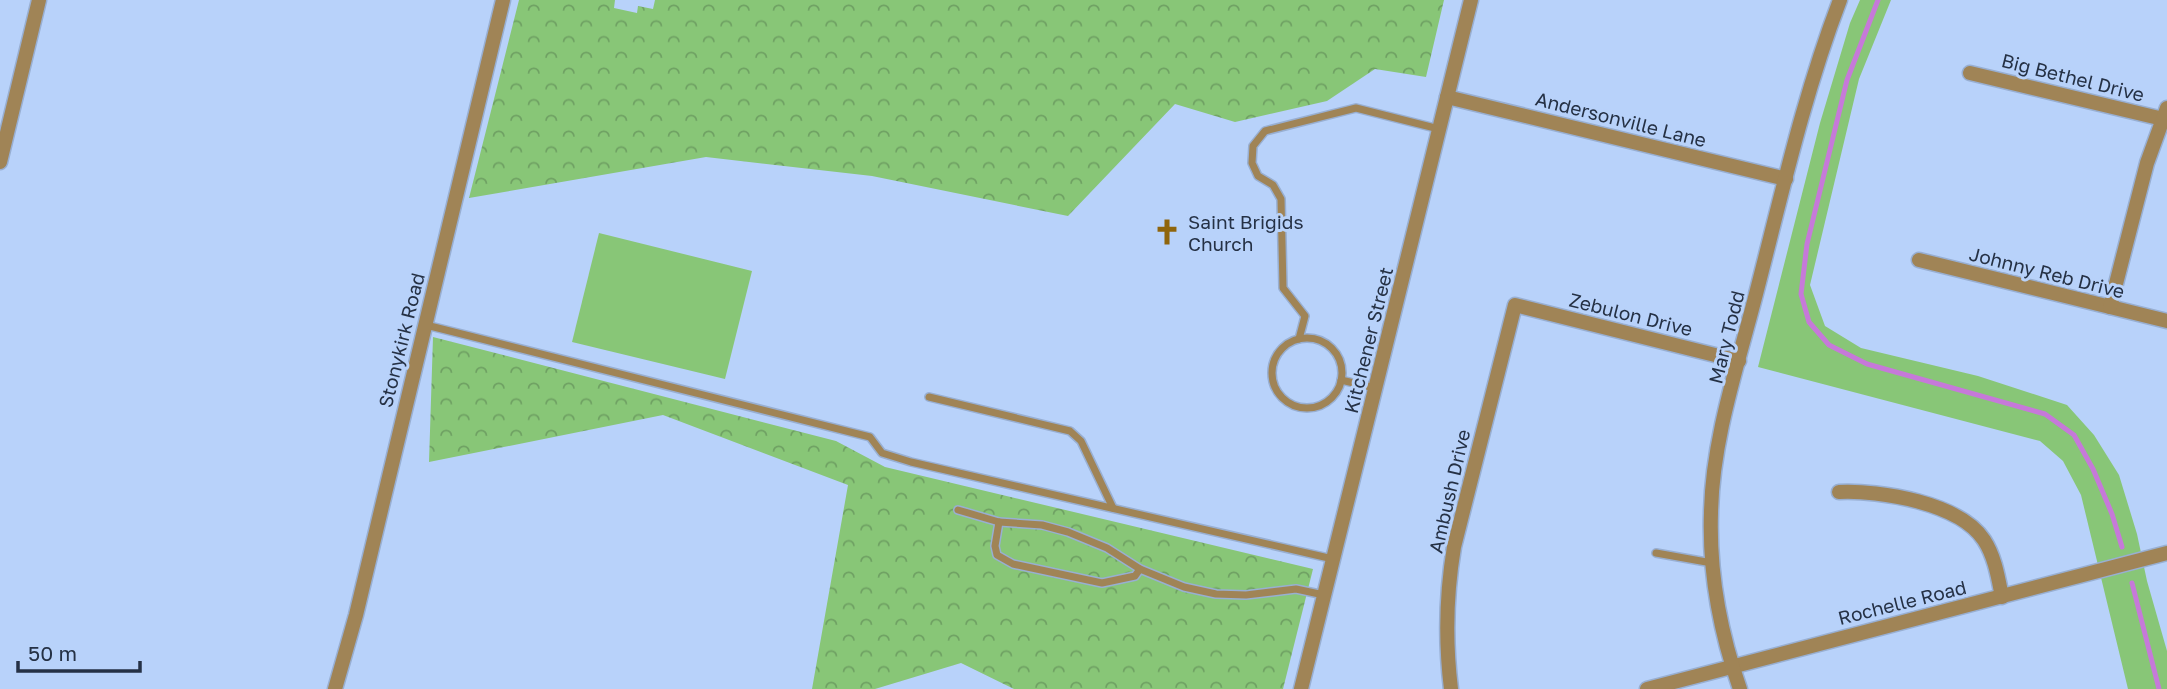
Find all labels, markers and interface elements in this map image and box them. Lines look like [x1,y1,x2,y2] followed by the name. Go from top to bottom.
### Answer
[1999,48,2147,106] street label: Big Bethel Drive
[1533,87,1709,151] street label: Andersonville Lane
[1188,210,1304,255] place label: Saint Brigids Church
[1152,217,1182,247] church icon: Saint Brigids Church
[1967,242,2127,302] street label: Johnny Reb Drive
[1339,264,1397,416] street label: Kitchener Street
[373,270,429,410] street label: Stonykirk Road
[1567,288,1695,340] street label: Zebulon Drive
[1703,288,1749,386] street label: Mary Todd
[1424,427,1474,555] street label: Ambush Drive
[1835,575,1969,629] street label: Rochelle Road
[18,630,140,674] scale bar
[28,640,77,666] text: 50 m

